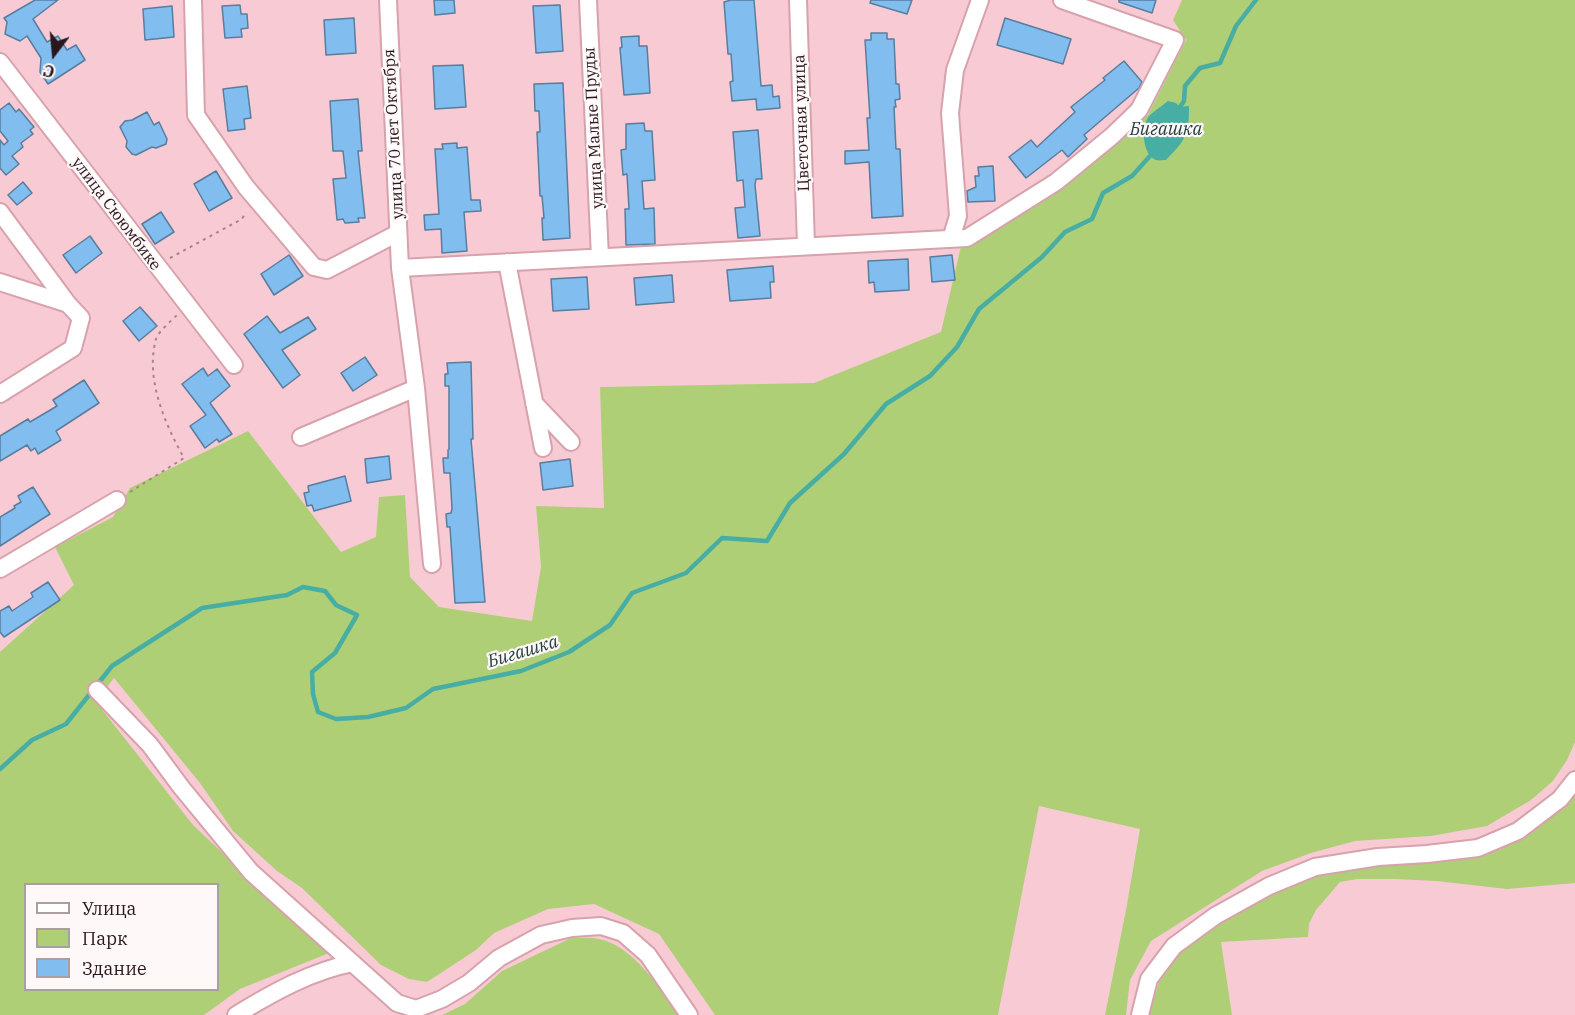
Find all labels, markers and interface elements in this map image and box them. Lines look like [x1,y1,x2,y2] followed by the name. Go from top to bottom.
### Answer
[24,24,84,84] north arrow
[580,47,608,209] street label: улица Малые Пруды
[380,48,408,220] street label: улица 70 лет Октября
[790,54,814,192] street label: Цветочная улица
[41,60,57,82] text: С
[1130,119,1202,141] water label: Бигашка
[67,154,165,274] street label: улица Сююмбике
[485,631,561,673] water label: Бигашка
[24,883,219,991] legend
[82,897,136,920] text: Улица
[82,927,128,950] text: Парк
[82,957,147,980] text: Здание

